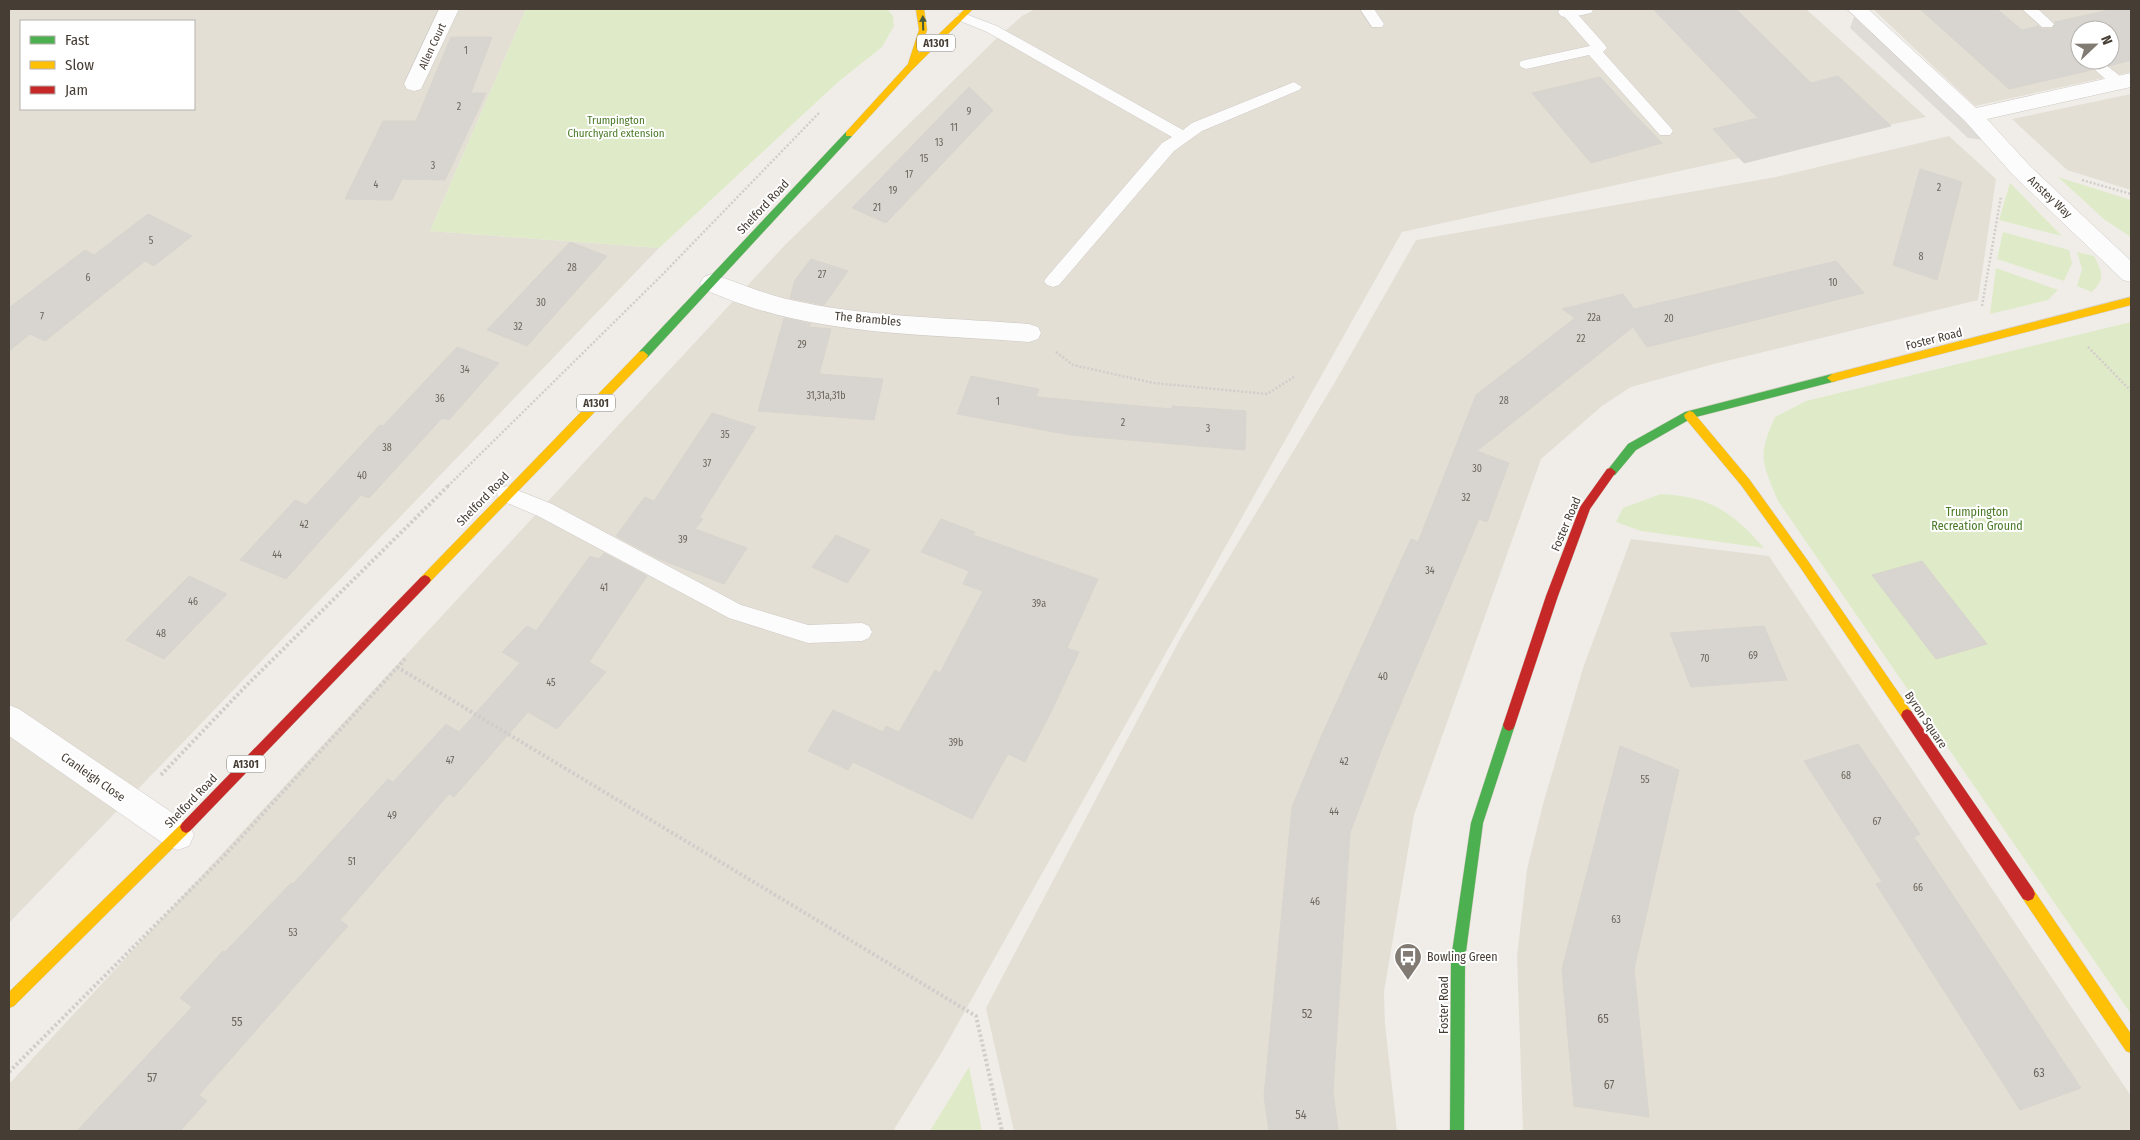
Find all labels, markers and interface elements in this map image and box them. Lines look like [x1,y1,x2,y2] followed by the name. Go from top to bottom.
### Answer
[919,14,927,30] one-way arrow
[20,20,195,110] legend
[2070,20,2120,70] north arrow
[416,21,449,71] street label: Allen Court
[65,31,89,49] text: Fast
[2097,33,2116,47] text: N
[917,34,955,52] road number: A1301
[464,45,468,57] house number: 1
[65,56,94,74] text: Slow
[65,81,88,99] text: Jam
[457,101,462,113] house number: 2
[967,106,972,118] house number: 9
[567,114,665,140] park label: Trumpington Churchyard extension
[950,122,958,134] house number: 11
[935,137,944,149] house number: 13
[920,153,929,165] house number: 15
[431,160,436,172] house number: 3
[905,169,913,181] house number: 17
[2025,173,2075,221] street label: Anstey Way
[734,177,792,237] street label: Shelford Road
[374,179,379,191] house number: 4
[1937,182,1942,194] house number: 2
[889,185,898,197] house number: 19
[873,202,881,214] house number: 21
[149,235,154,247] house number: 5
[1919,251,1924,263] house number: 8
[567,262,577,274] house number: 28
[818,269,826,281] house number: 27
[86,272,91,284] house number: 6
[1828,277,1838,289] house number: 10
[536,297,546,309] house number: 30
[834,309,902,329] street label: The Brambles
[40,311,44,323] house number: 7
[1587,312,1601,324] house number: 22a
[1664,313,1674,325] house number: 20
[514,321,523,333] house number: 32
[1904,325,1964,353] street label: Foster Road
[1577,333,1586,345] house number: 22
[797,339,807,351] house number: 29
[460,364,470,376] house number: 34
[806,390,846,402] house number: 31,31a,31b
[435,393,445,405] house number: 36
[577,394,615,412] road number: A1301
[1499,395,1509,407] house number: 28
[996,396,1000,408] house number: 1
[1121,417,1126,429] house number: 2
[1206,423,1211,435] house number: 3
[720,429,730,441] house number: 35
[382,442,392,454] house number: 38
[703,458,711,470] house number: 37
[1472,463,1482,475] house number: 30
[454,469,512,529] street label: Shelford Road
[357,470,367,482] house number: 40
[1462,492,1471,504] house number: 32
[1548,495,1584,553] street label: Foster Road
[1931,505,2023,533] park label: Trumpington Recreation Ground
[299,519,309,531] house number: 42
[678,534,688,546] house number: 39
[272,549,282,561] house number: 44
[1425,565,1435,577] house number: 34
[600,582,608,594] house number: 41
[188,596,198,608] house number: 46
[1032,598,1046,610] house number: 39a
[156,628,166,640] house number: 48
[1748,650,1758,662] house number: 69
[1700,653,1710,665] house number: 70
[1378,671,1388,683] house number: 40
[546,677,556,689] house number: 45
[1902,689,1950,751] street label: Byron Square
[949,737,963,749] house number: 39b
[58,750,128,804] street label: Cranleigh Close
[446,755,454,767] house number: 47
[227,756,265,772] road number: A1301
[1339,756,1349,768] house number: 42
[1841,770,1851,782] house number: 68
[162,771,220,831] street label: Shelford Road
[1640,774,1650,786] house number: 55
[1329,806,1339,818] house number: 44
[387,810,397,822] house number: 49
[1873,816,1881,828] house number: 67
[348,856,356,868] house number: 51
[1913,882,1923,894] house number: 66
[1310,896,1320,908] house number: 46
[1611,914,1621,926] house number: 63
[288,927,298,939] house number: 53
[1393,942,1423,981] bus stop icon: Bowling Green
[1427,950,1498,964] place label: Bowling Green
[1437,976,1451,1034] street label: Foster Road
[1302,1007,1312,1021] house number: 52
[1597,1012,1609,1026] house number: 65
[232,1015,243,1029] house number: 55
[2033,1066,2045,1080] house number: 63
[147,1071,157,1085] house number: 57
[1604,1078,1614,1092] house number: 67
[1295,1108,1307,1122] house number: 54

